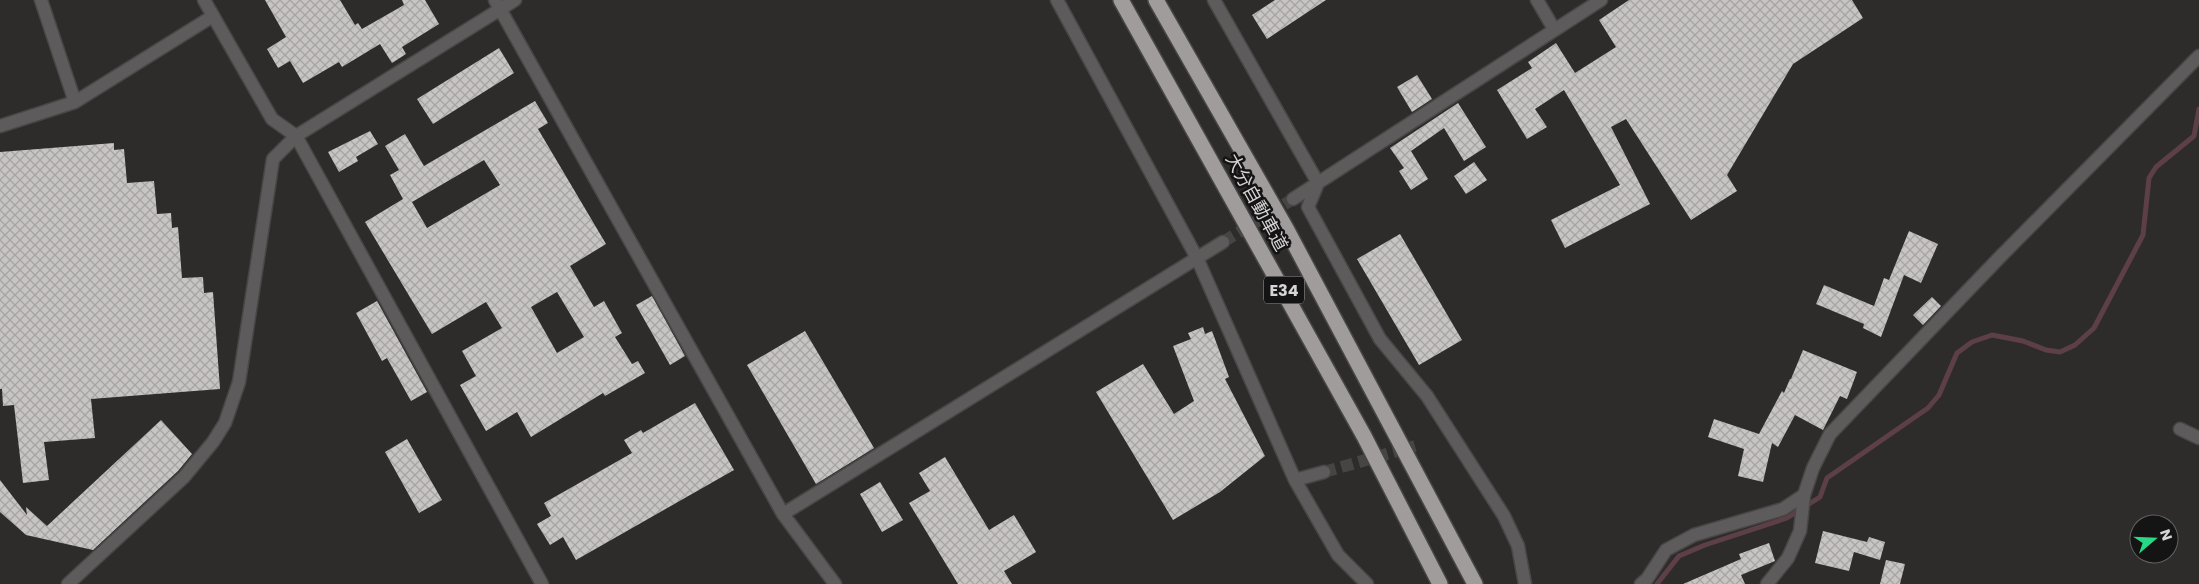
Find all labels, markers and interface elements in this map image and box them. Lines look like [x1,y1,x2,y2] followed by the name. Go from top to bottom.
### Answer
[1220,149,1294,255] street label: 大分自動車道
[1264,276,1304,304] road number: E34
[2129,514,2179,564] north arrow
[2155,527,2177,543] text: N

